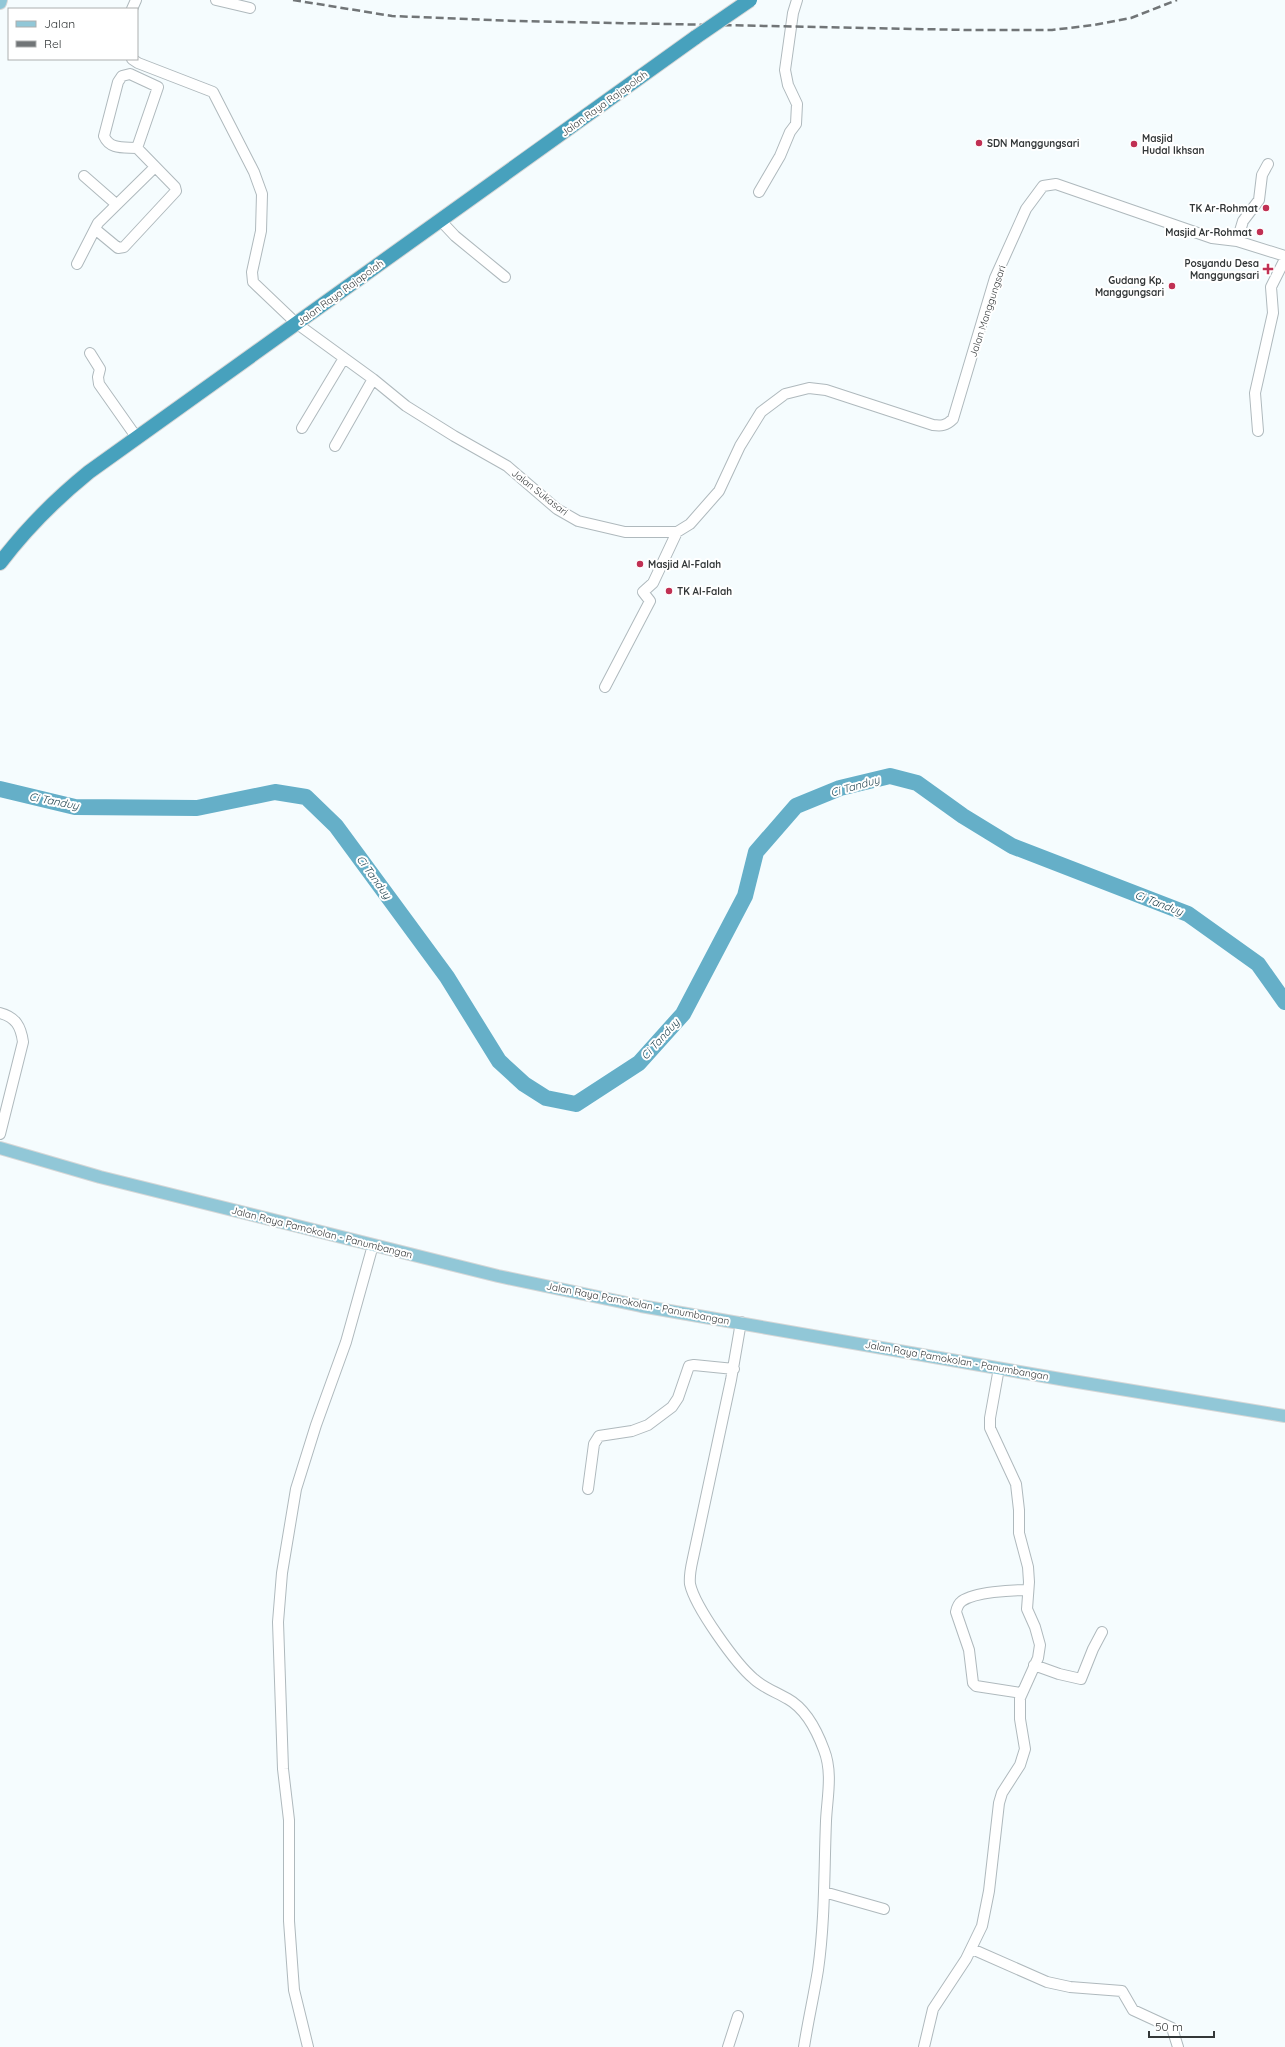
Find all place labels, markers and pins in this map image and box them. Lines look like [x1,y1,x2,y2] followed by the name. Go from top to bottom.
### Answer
[1142,132,1205,157] place label: Masjid Hudal Ikhsan
[987,137,1079,150] place label: SDN Manggungsari
[974,138,984,148] marker: SDN Manggungsari
[1129,139,1139,149] marker: Masjid Hudal Ikhsan
[1189,202,1258,215] place label: TK Ar-Rohmat
[1261,203,1271,213] marker: TK Ar-Rohmat
[1165,226,1252,239] place label: Masjid Ar-Rohmat
[1255,227,1265,237] marker: Masjid Ar-Rohmat
[1184,257,1259,282] place label: Posyandu Desa Manggungsari
[1262,263,1274,275] marker: Posyandu Desa Manggungsari
[1095,274,1164,299] place label: Gudang Kp. Manggungsari
[1167,281,1177,291] marker: Gudang Kp. Manggungsari
[648,558,721,571] place label: Masjid Al-Falah
[635,559,645,569] marker: Masjid Al-Falah
[677,585,732,598] place label: TK Al-Falah
[664,586,674,596] marker: TK Al-Falah

